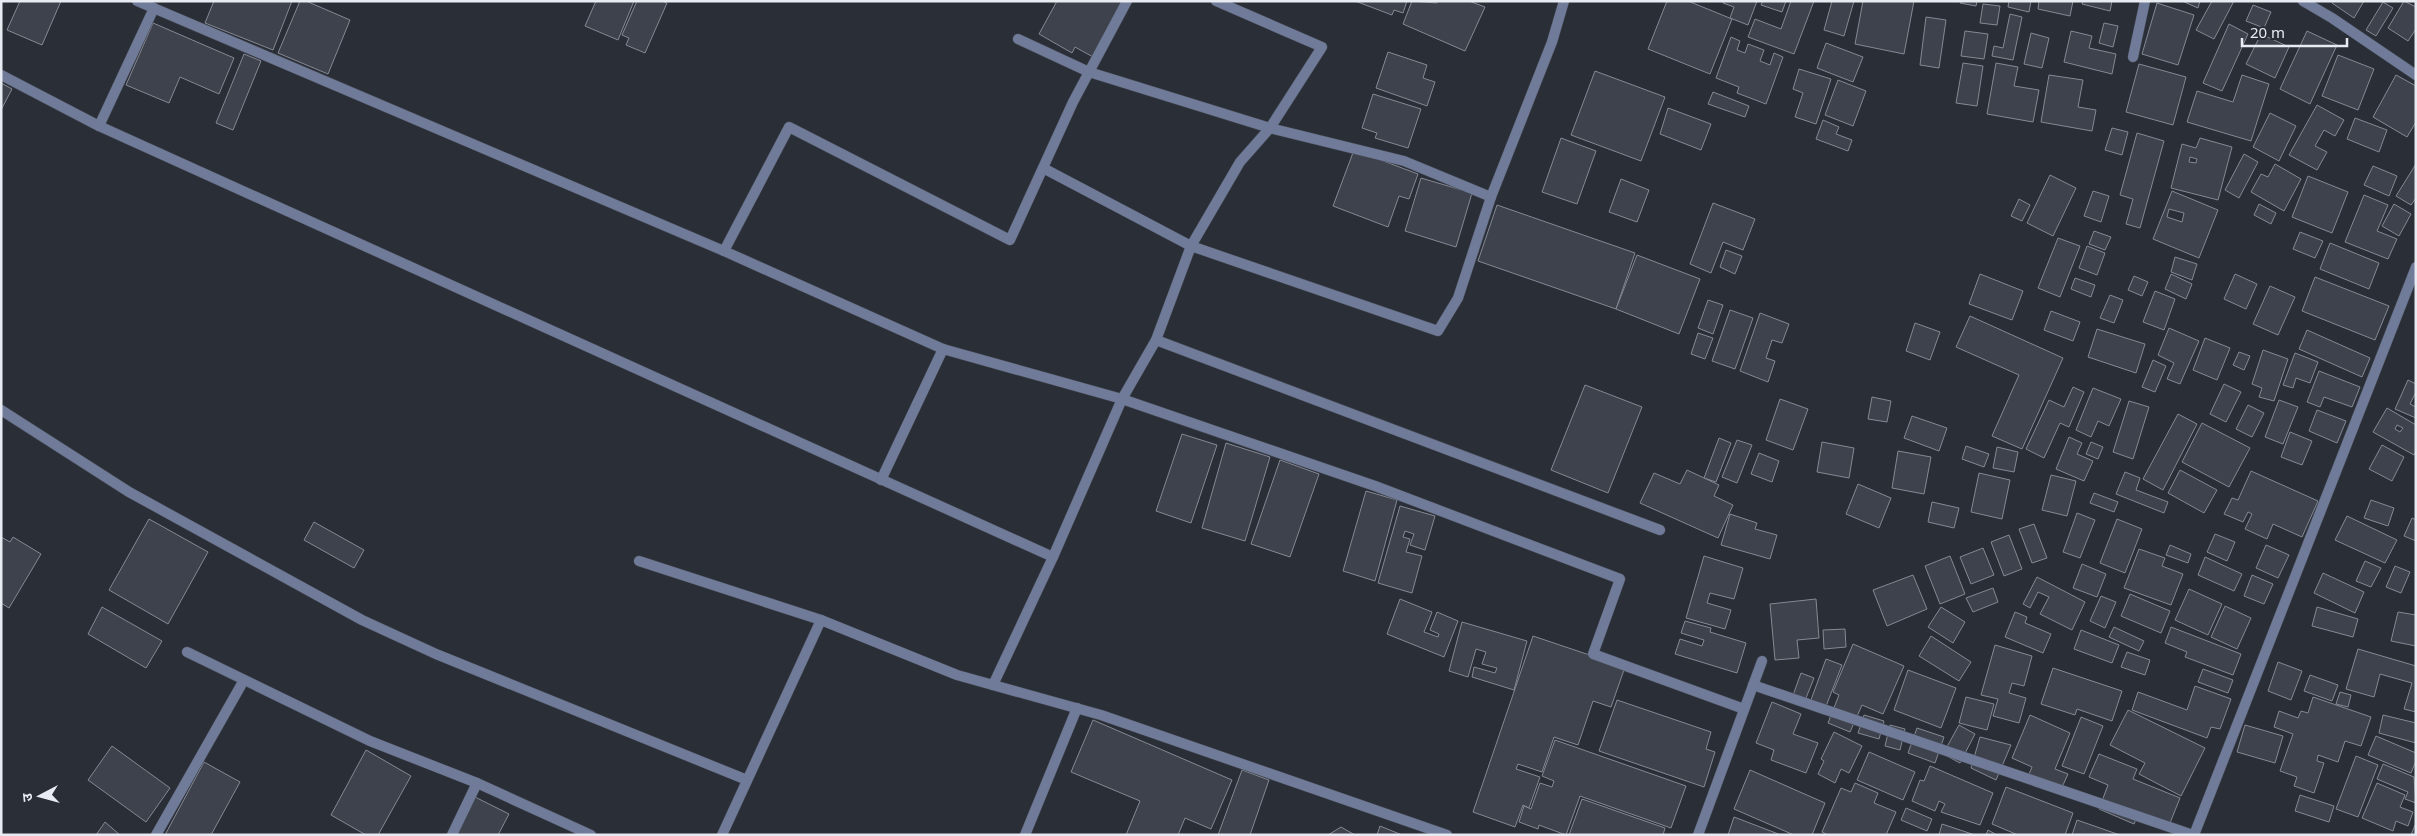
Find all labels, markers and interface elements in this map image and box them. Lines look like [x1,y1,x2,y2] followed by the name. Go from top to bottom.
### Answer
[2242,15,2347,47] scale bar
[2250,22,2285,42] text: 20 m
[15,771,65,821] north arrow
[17,792,36,802] text: उ

